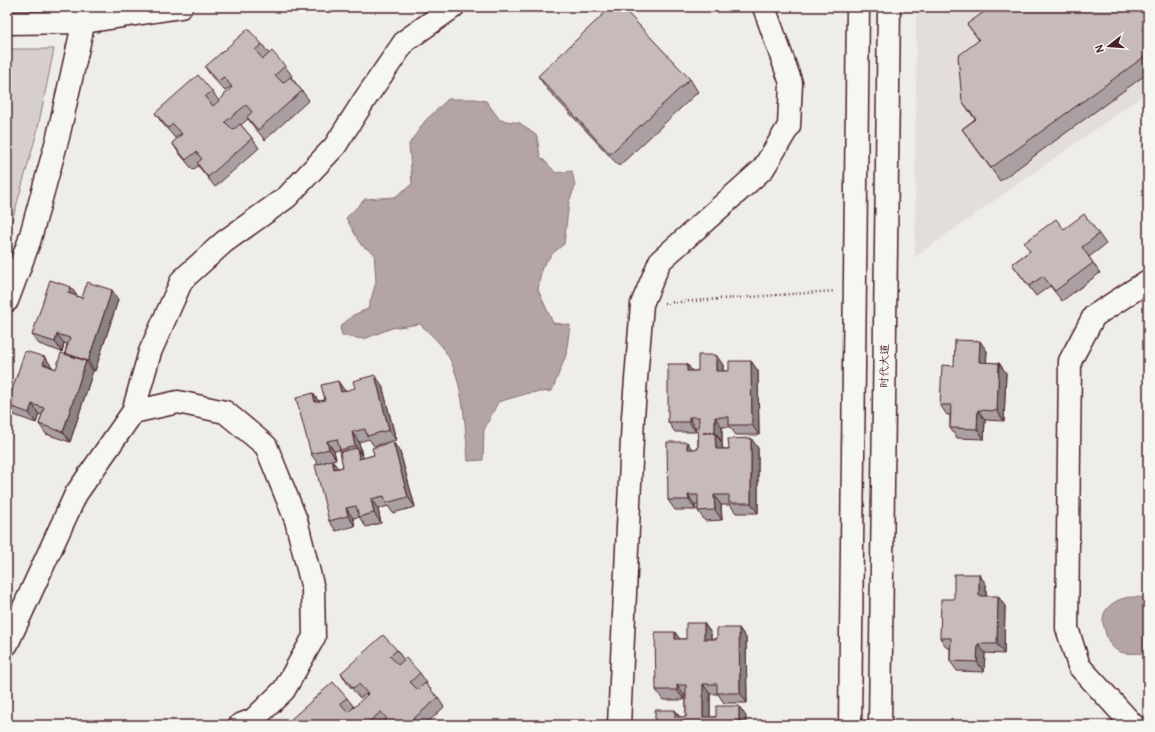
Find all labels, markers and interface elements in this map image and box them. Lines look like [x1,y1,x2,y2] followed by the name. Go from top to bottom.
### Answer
[1089,26,1129,66] north arrow
[1092,43,1107,54] text: N
[878,344,891,388] street label: 时代大道

